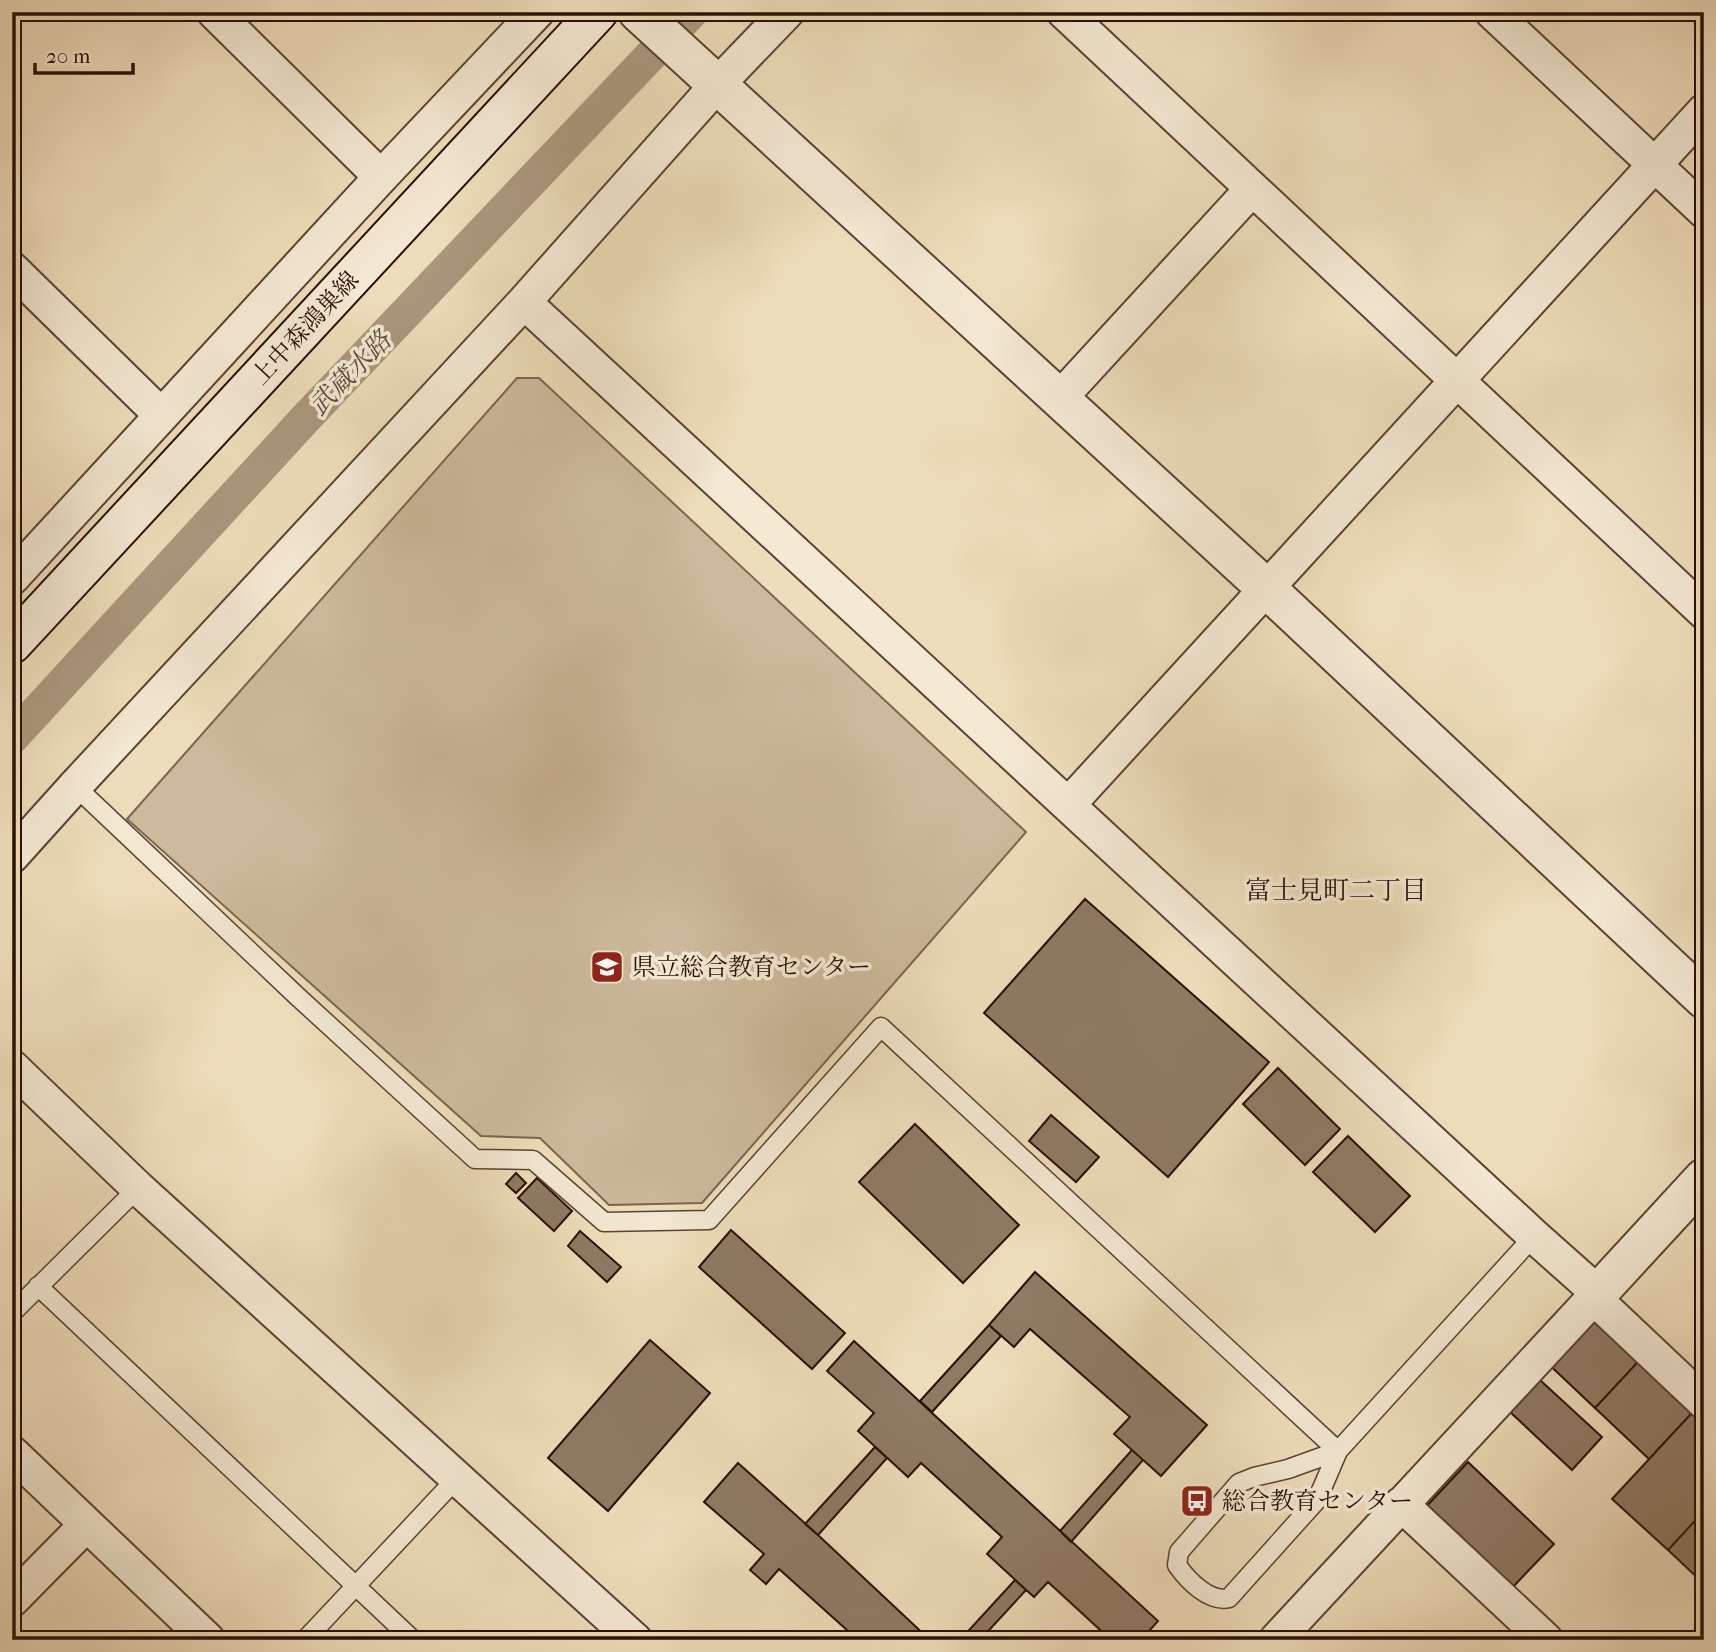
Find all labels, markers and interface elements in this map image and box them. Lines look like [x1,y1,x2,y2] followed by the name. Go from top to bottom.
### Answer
[35,32,133,76] scale bar
[46,44,91,68] text: 20 m
[246,266,364,390] street label: 上中森鴻巣線
[303,324,399,422] water label: 武蔵水路
[1245,875,1427,906] district label: 富士見町二丁目
[588,948,626,986] school or university icon: 県立総合教育センター
[632,953,871,981] place label: 県立総合教育センター
[1178,1482,1216,1520] bus stop icon: 総合教育センター
[1222,1487,1413,1515] place label: 総合教育センター

